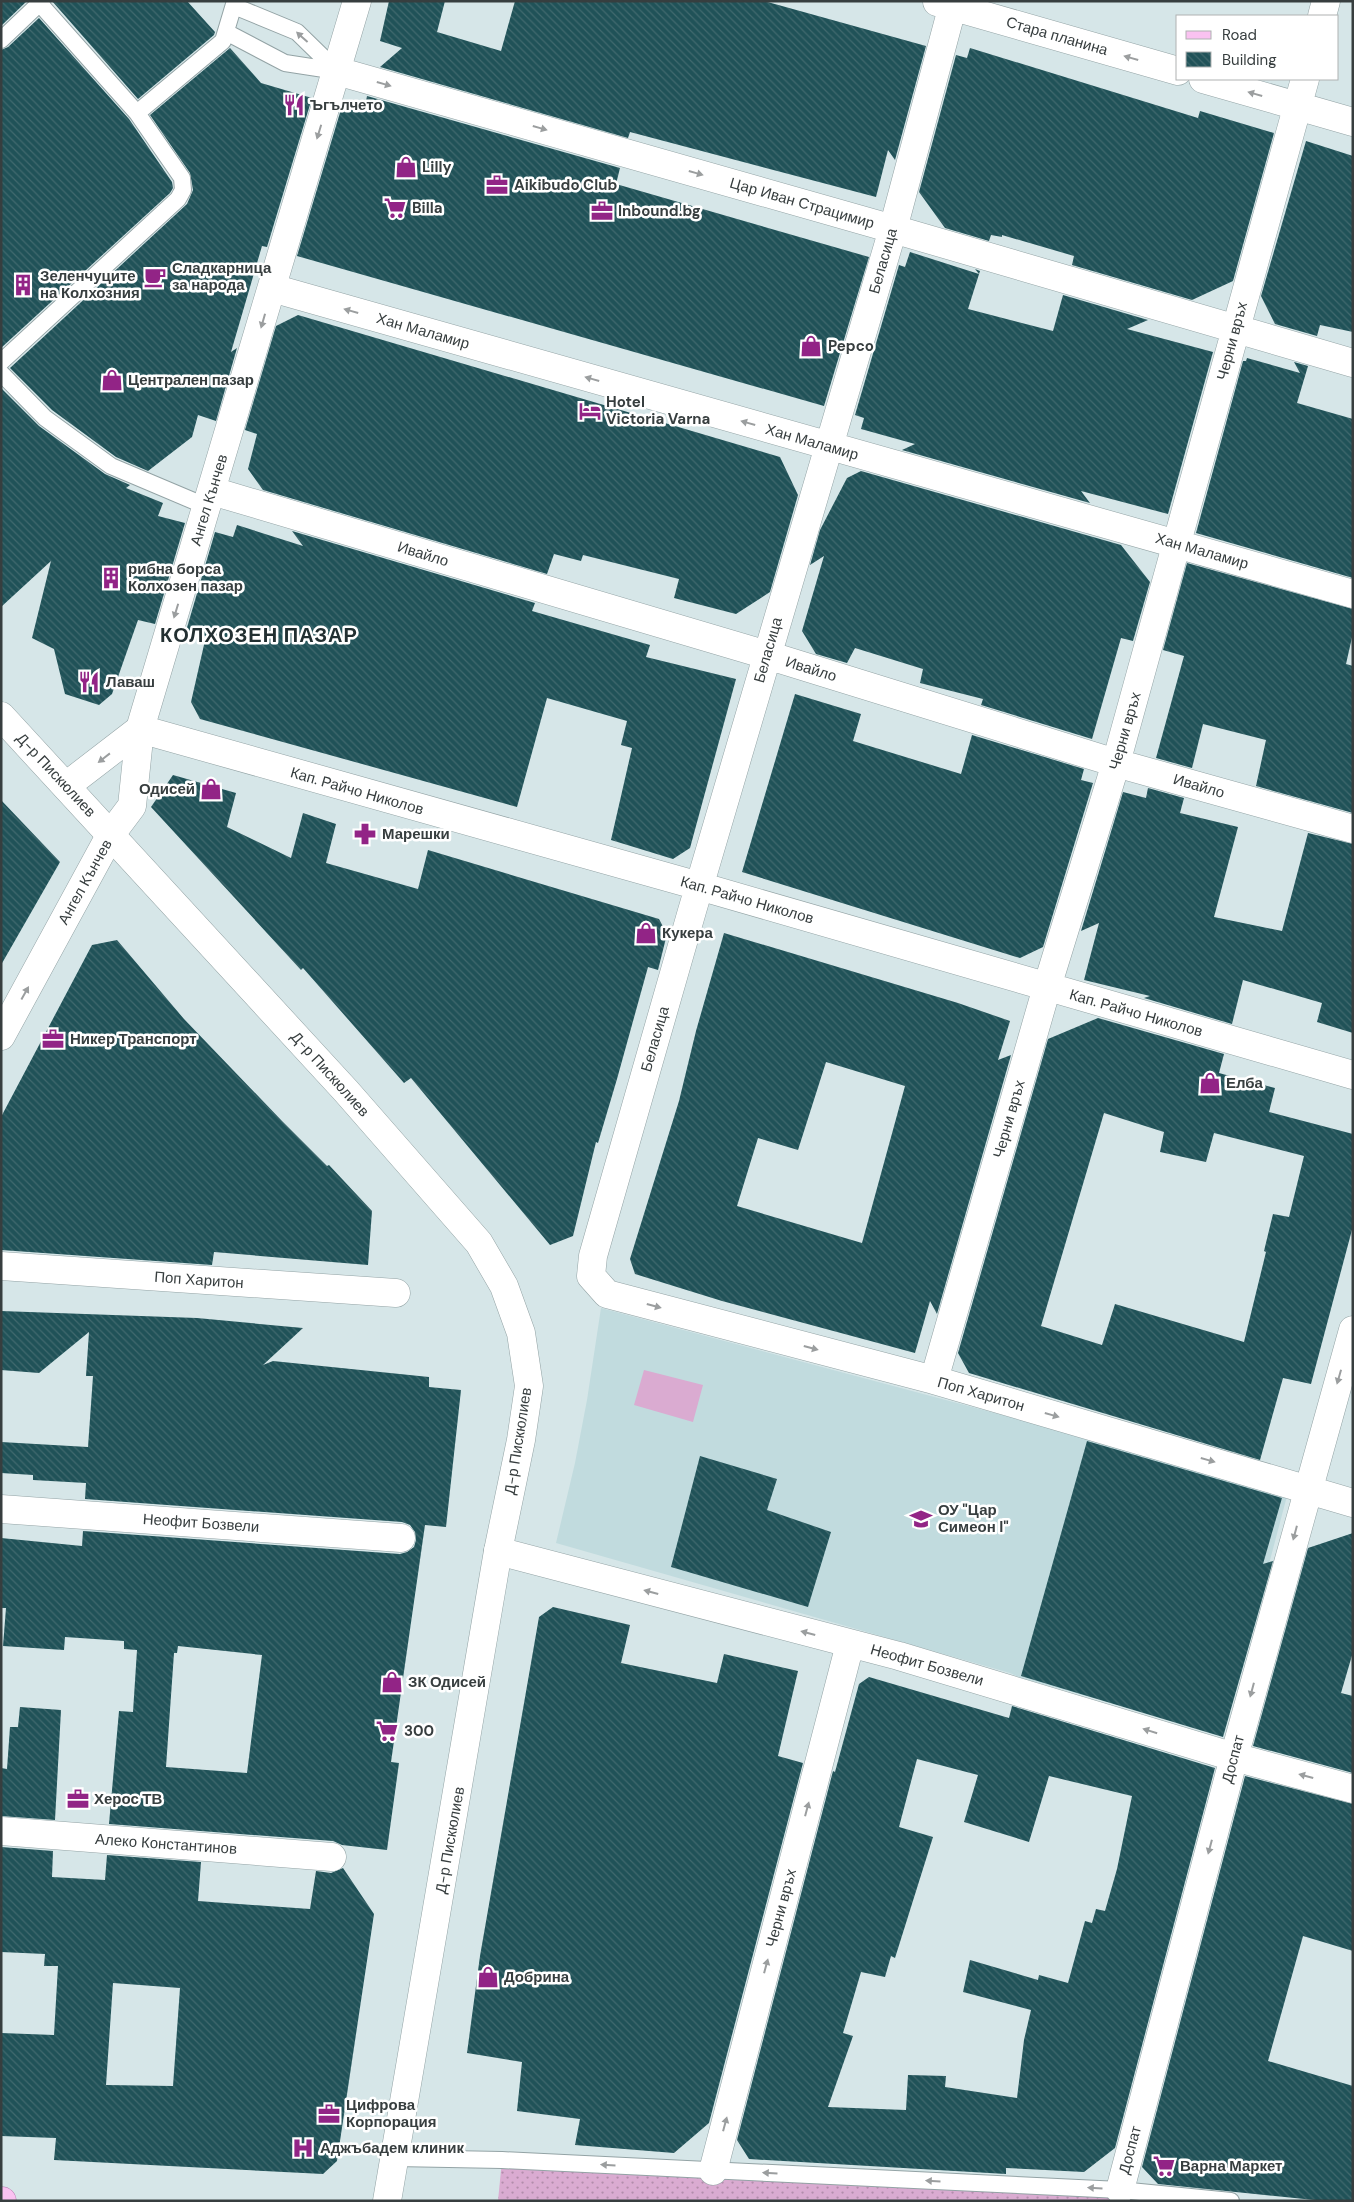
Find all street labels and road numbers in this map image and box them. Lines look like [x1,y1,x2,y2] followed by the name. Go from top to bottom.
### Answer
[1004,12,1111,60] street label: Стара планина
[727,173,877,233] street label: Цар Иван Страцимир
[864,225,902,296] street label: Беласица
[1212,299,1252,382] street label: Черни връх
[374,308,472,354] street label: Хан Маламир
[763,419,861,465] street label: Хан Маламир
[186,452,232,548] street label: Ангел Кънчев
[1153,528,1251,574] street label: Хан Маламир
[395,537,451,571] street label: Ивайло
[749,614,787,685] street label: Беласица
[783,652,839,686] street label: Ивайло
[1104,689,1146,772] street label: Черни връх
[12,729,100,821] street label: Д-р Пискюлиев
[288,762,426,820] street label: Кап. Райчо Николов
[1171,769,1227,803] street label: Ивайло
[53,836,117,928] street label: Ангел Кънчев
[678,871,816,929] street label: Кап. Райчо Николов
[1067,984,1205,1042] street label: Кап. Райчо Николов
[636,1003,674,1074] street label: Беласица
[286,1027,374,1121] street label: Д-р Пискюлиев
[988,1077,1030,1160] street label: Черни връх
[154,1267,244,1293] street label: Поп Харитон
[935,1372,1027,1416] street label: Поп Харитон
[500,1386,536,1496] street label: Д-р Пискюлиев
[142,1509,260,1537] street label: Неофит Бозвели
[868,1639,986,1691] street label: Неофит Бозвели
[1217,1733,1249,1785] street label: Доспат
[431,1785,469,1895] street label: Д-р Пискюлиев
[94,1829,238,1859] street label: Алеко Константинов
[761,1866,801,1949] street label: Черни връх
[1114,2124,1146,2176] street label: Доспат

